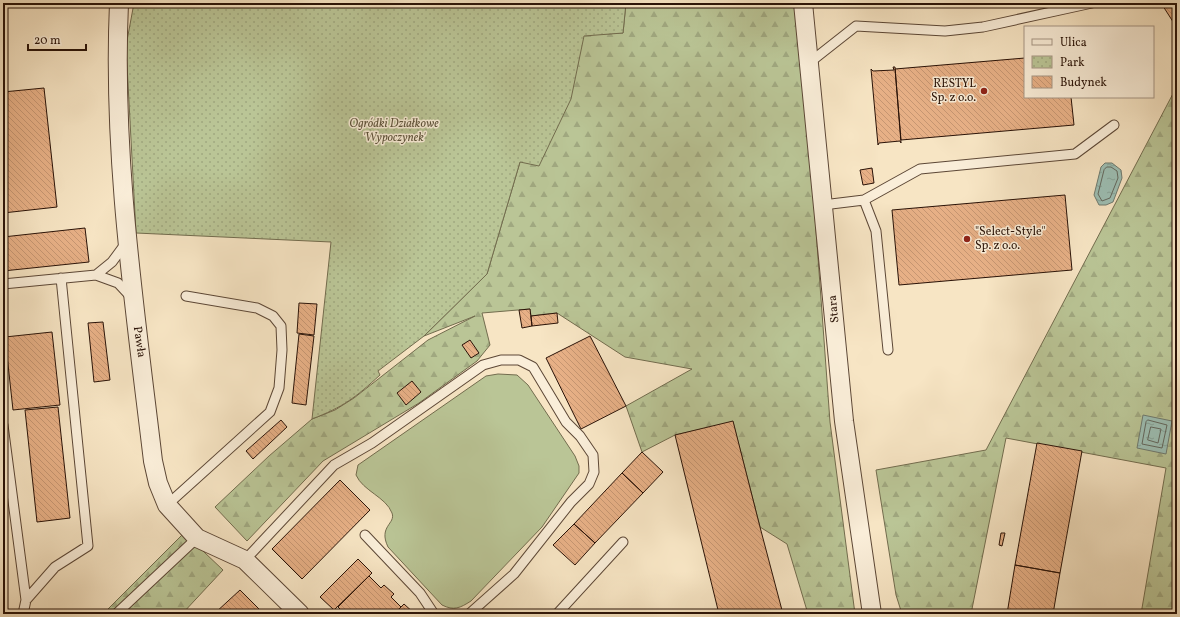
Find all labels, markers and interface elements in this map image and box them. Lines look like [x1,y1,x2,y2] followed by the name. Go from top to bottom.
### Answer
[28,26,86,52] scale bar
[1024,26,1154,98] legend
[34,33,61,49] text: 20 m
[1060,35,1087,51] text: Ulica
[1060,55,1085,71] text: Park
[1060,75,1107,91] text: Budynek
[931,76,976,106] place label: RESTYL Sp. z o.o.
[979,86,989,96] marker: RESTYL Sp. z o.o.
[349,116,439,146] park label: Ogródki Działkowe 'Wypoczynek'
[975,224,1046,254] place label: "Select-Style" Sp. z o.o.
[962,234,972,244] marker: "Select-Style" Sp. z o.o.
[825,294,843,324] street label: Stara
[129,325,149,359] street label: Pawła

